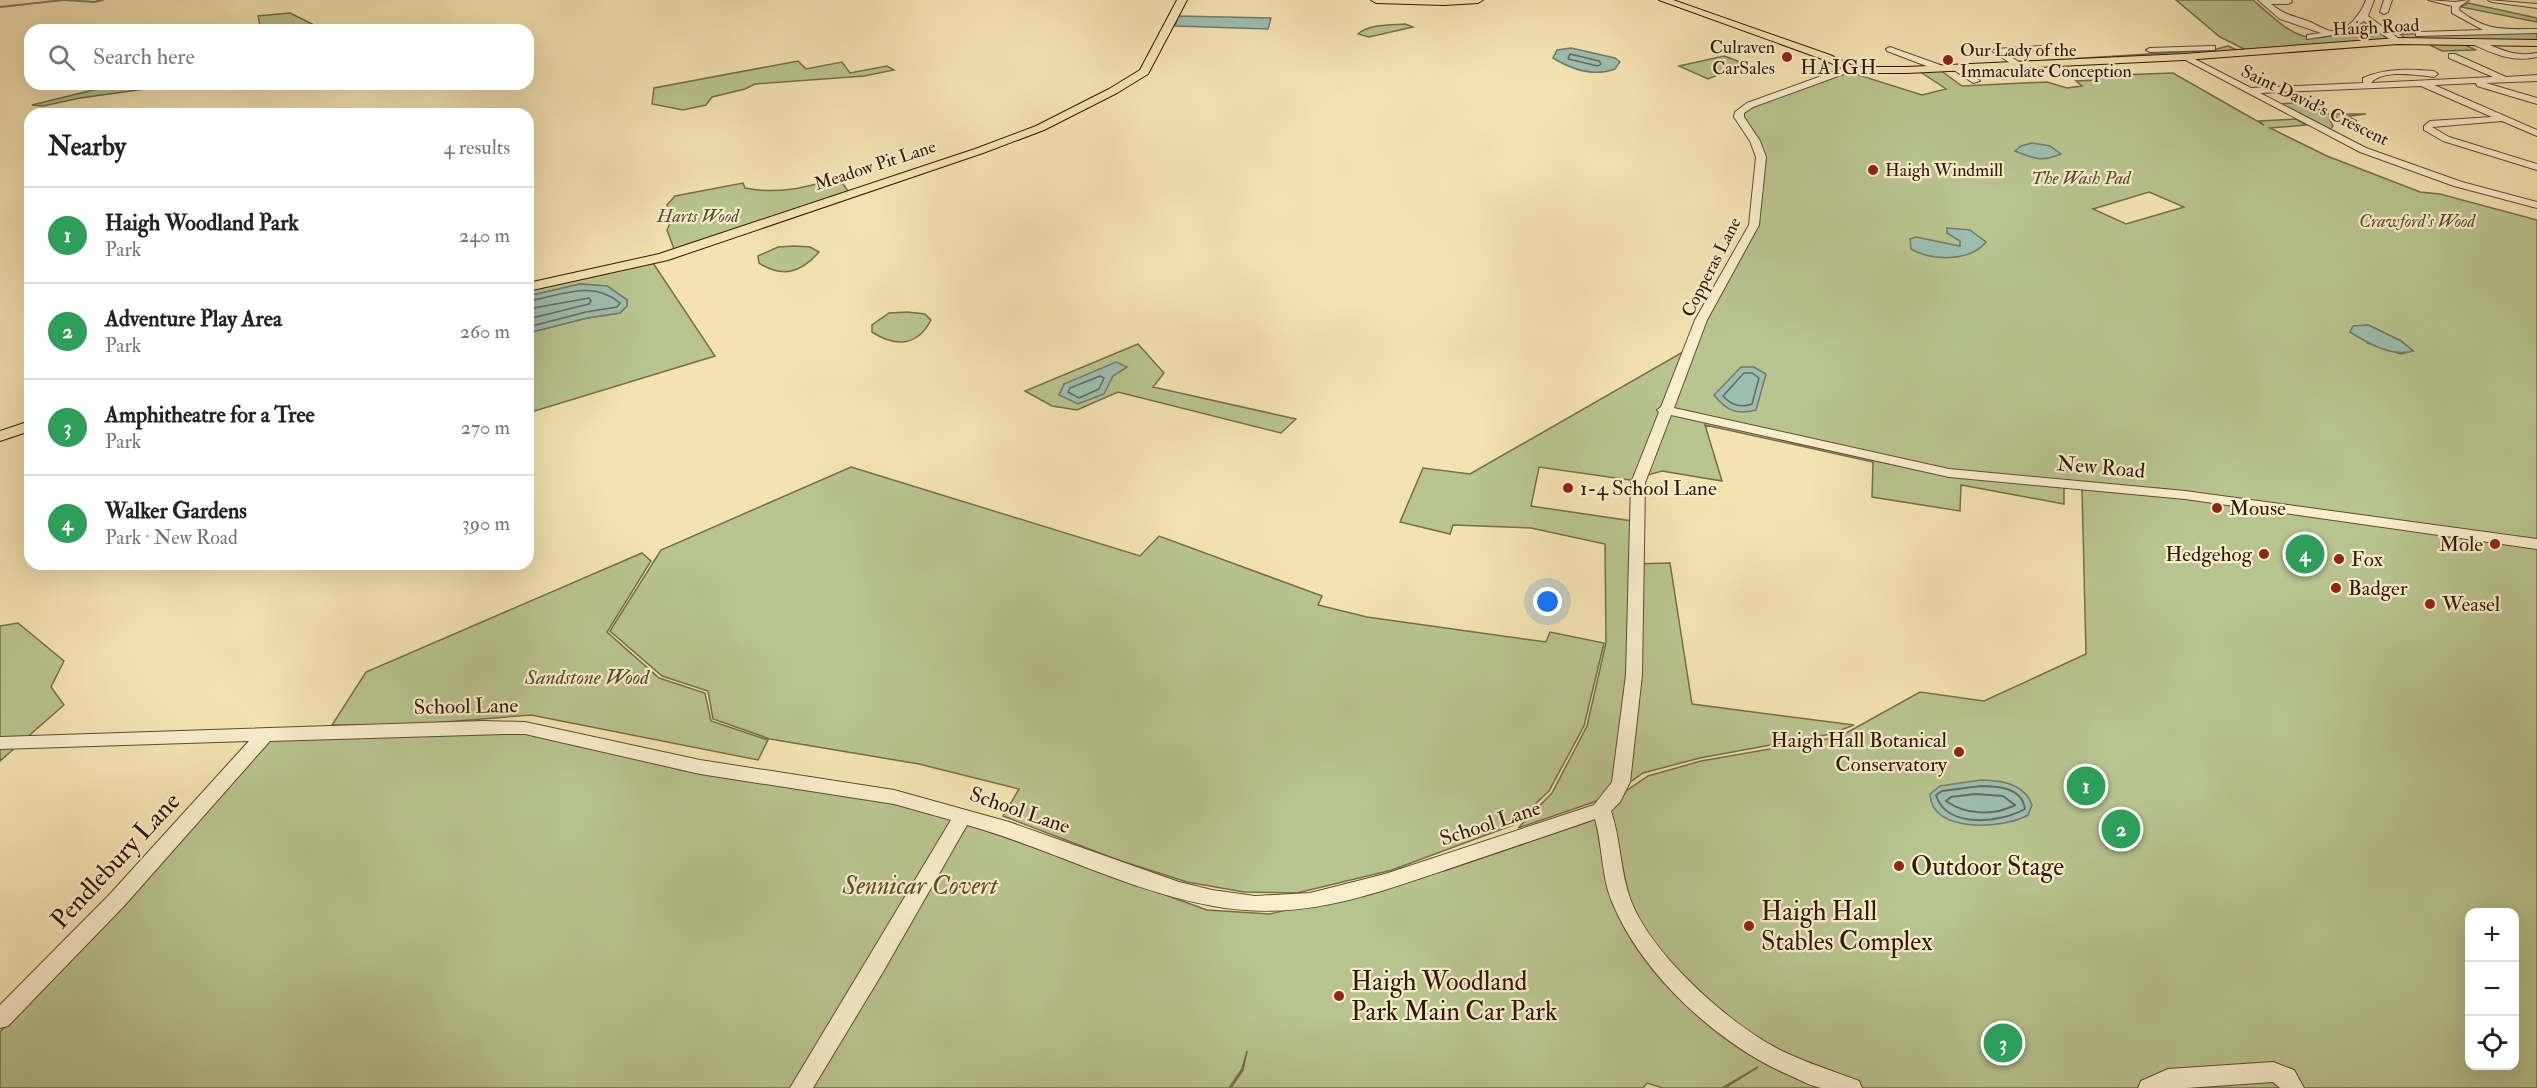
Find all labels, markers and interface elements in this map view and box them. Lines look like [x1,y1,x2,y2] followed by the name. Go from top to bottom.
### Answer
[2332,14,2420,41] street label: Haigh Road
[24,24,534,90] search box
[1710,36,1775,80] place label: Culraven CarSales
[1960,39,2132,83] place label: Our Lady of the Immaculate Conception
[45,41,78,74] icon: search
[93,43,195,71] text: Search here
[1780,50,1794,64] marker: Culraven CarSales
[1941,53,1955,67] marker: Our Lady of the Immaculate Conception
[1800,55,1878,80] district label: HAIGH
[2237,60,2393,151] street label: Saint David's Crescent
[48,131,126,163] text: Nearby
[444,135,510,160] text: 4 results
[812,135,939,196] street label: Meadow Pit Lane
[1885,159,2004,182] place label: Haigh Windmill
[1866,163,1880,177] marker: Haigh Windmill
[2031,167,2132,190] park label: The Wash Pad
[656,205,740,228] park label: Harts Wood
[105,209,299,237] text: Haigh Woodland Park
[2359,210,2477,233] park label: Crawford's Wood
[1676,213,1747,321] street label: Copperas Lane
[64,223,71,248] text: 1
[459,223,510,248] text: 240 m
[105,237,141,262] text: Park
[105,305,282,333] text: Adventure Play Area
[62,319,73,344] text: 2
[460,319,510,344] text: 260 m
[105,333,141,358] text: Park
[105,401,315,429] text: Amphitheatre for a Tree
[64,415,71,440] text: 3
[461,415,510,440] text: 270 m
[105,429,141,454] text: Park
[2056,450,2147,485] street label: New Road
[1580,475,1717,502] place label: 1-4 School Lane
[1561,481,1575,495] marker: 1-4 School Lane
[2229,495,2286,522] place label: Mouse
[105,497,247,525] text: Walker Gardens
[2210,501,2224,515] marker: Mouse
[62,511,73,536] text: 4
[462,511,510,536] text: 390 m
[105,525,238,550] text: Park · New Road
[2439,531,2483,558] place label: Mole
[2286,532,2324,576] pin: 4
[2488,537,2502,551] marker: Mole
[2165,541,2253,568] place label: Hedgehog
[2351,546,2384,573] place label: Fox
[2257,547,2271,561] marker: Hedgehog
[2332,552,2346,566] marker: Fox
[2348,575,2408,602] place label: Badger
[2329,581,2343,595] marker: Badger
[1533,587,1562,616] your location
[2441,591,2501,618] place label: Weasel
[2423,597,2437,611] marker: Weasel
[524,664,650,691] park label: Sandstone Wood
[414,692,519,721] street label: School Lane
[1771,727,1948,778] place label: Haigh Hall Botanical Conservatory
[1952,745,1966,759] marker: Haigh Hall Botanical Conservatory
[2066,764,2106,808] pin: 1
[966,781,1074,840] street label: School Lane
[44,786,187,936] street label: Pendlebury Lane
[1436,794,1544,852] street label: School Lane
[2102,806,2140,852] pin: 2
[1911,851,2064,883] place label: Outdoor Stage
[1892,859,1906,873] marker: Outdoor Stage
[842,870,999,902] park label: Sennicar Covert
[1761,896,1933,959] place label: Haigh Hall Stables Complex
[2465,908,2519,1070] map controls
[2465,908,2519,962] button: +
[1742,919,1756,933] marker: Haigh Hall Stables Complex
[2465,962,2519,1016] button: −
[1351,966,1558,1028] place label: Haigh Woodland Park Main Car Park
[1332,989,1346,1003] marker: Haigh Woodland Park Main Car Park
[2465,1016,2519,1070] button: locate
[1984,1020,2022,1066] pin: 3

